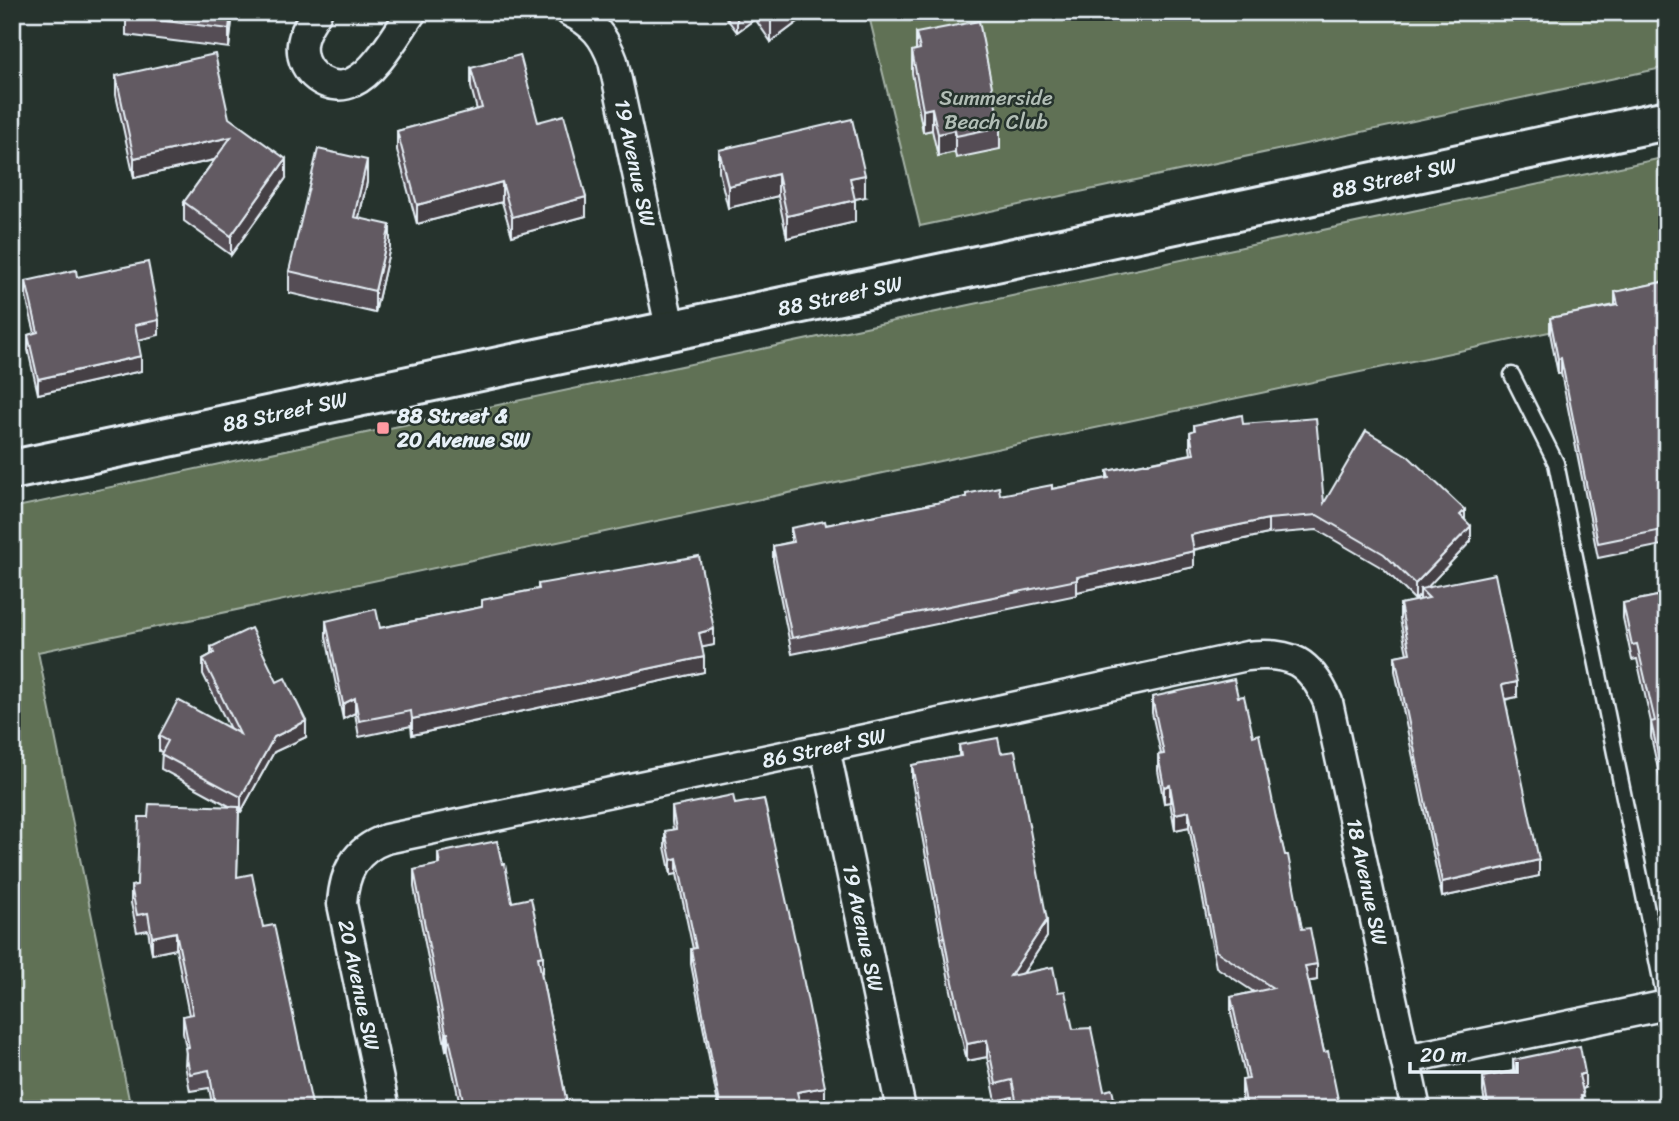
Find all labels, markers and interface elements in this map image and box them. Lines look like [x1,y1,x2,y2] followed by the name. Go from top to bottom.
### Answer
[939,79,1053,141] park label: Summerside Beach Club
[603,96,667,231] street label: 19 Avenue SW
[1328,146,1461,210] street label: 88 Street SW
[774,264,907,328] street label: 88 Street SW
[219,380,352,444] street label: 88 Street SW
[396,397,531,459] place label: 88 Street & 20 Avenue SW
[375,420,391,436] marker: 88 Street & 20 Avenue SW
[758,716,890,780] street label: 86 Street SW
[1335,815,1399,950] street label: 18 Avenue SW
[831,861,895,996] street label: 19 Avenue SW
[327,916,392,1055] street label: 20 Avenue SW
[1410,1030,1516,1074] scale bar
[1420,1036,1467,1074] text: 20 m

